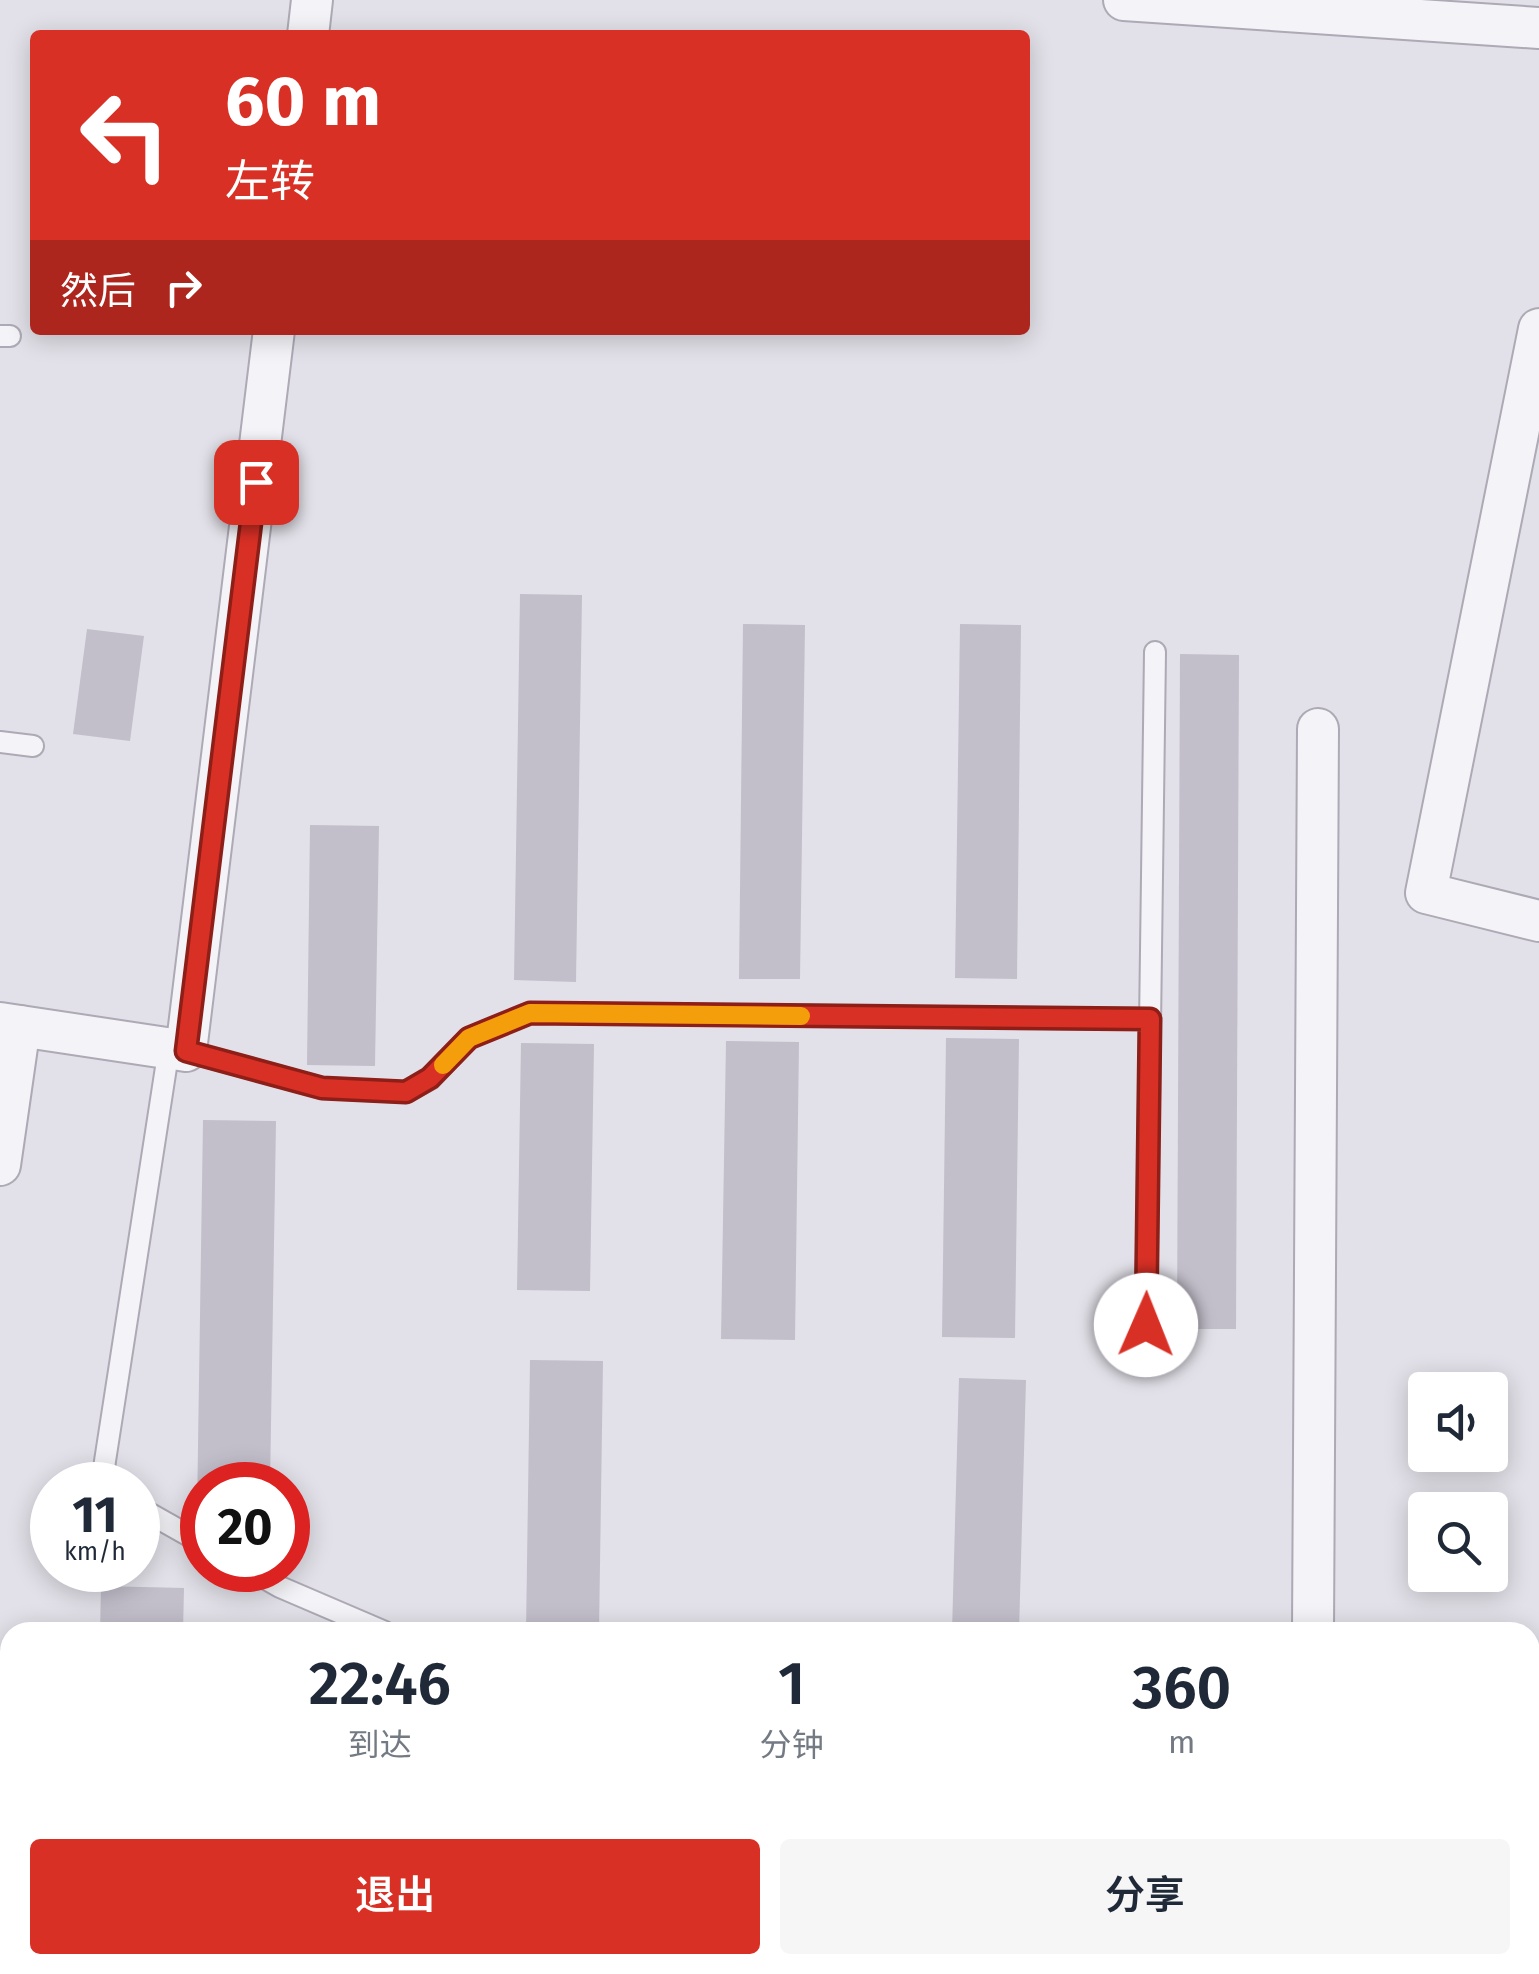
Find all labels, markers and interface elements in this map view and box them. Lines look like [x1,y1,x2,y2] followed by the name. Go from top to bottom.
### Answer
[225,60,381,144] text: 60 m
[60,70,190,200] icon: left
[225,155,315,209] text: 左转
[156,260,211,315] icon: right
[60,268,136,314] text: 然后
[214,440,299,525] pin
[229,455,284,510] icon: arrive
[1094,1273,1198,1377] position arrow
[1408,1372,1508,1592] map controls
[1408,1372,1508,1472] button: sound
[180,1462,310,1592] speed limit sign: 20
[72,1485,118,1545] text: 11
[1408,1492,1508,1592] button: search
[64,1537,126,1567] text: km/h
[309,1648,451,1720] text: 22:46
[778,1648,805,1720] text: 1
[1132,1652,1231,1724] text: 360
[1168,1723,1196,1761] text: m
[348,1726,412,1764] text: 到达
[760,1726,824,1764] text: 分钟
[30,1839,760,1954] button: 退出
[780,1839,1510,1954] button: 分享

